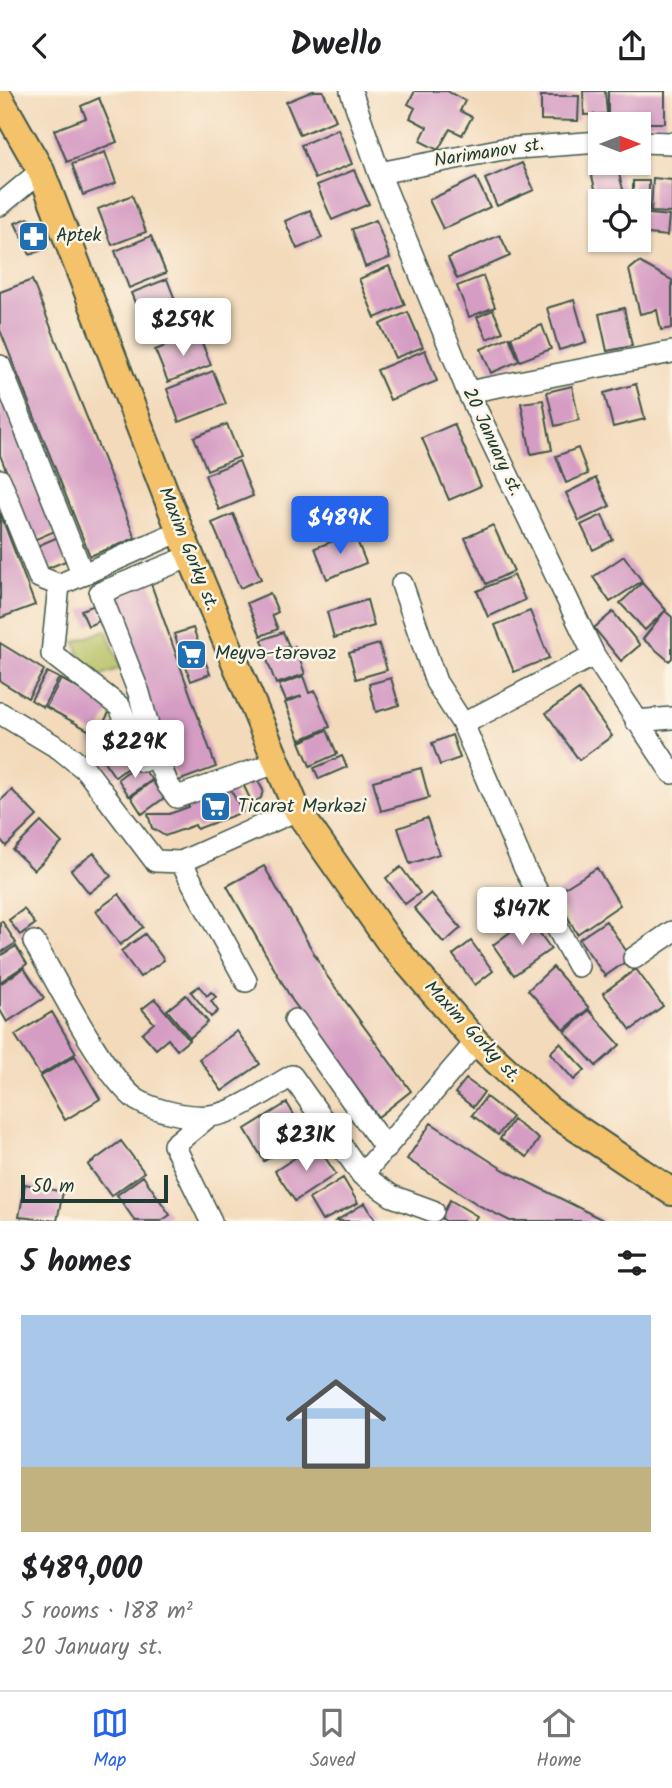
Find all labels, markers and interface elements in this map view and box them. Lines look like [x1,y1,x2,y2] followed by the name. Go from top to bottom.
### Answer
[290,20,382,71] text: Dwello
[21,27,59,65] icon: back
[613,27,651,65] icon: share
[588,112,651,175] north arrow
[588,112,651,252] map controls
[432,130,546,176] street label: Narimanov st.
[588,189,651,252] button: locate
[16,219,50,253] pharmacy icon: Aptek
[56,221,102,251] place label: Aptek
[134,299,232,358] pin: $259K
[151,303,215,339] text: $259K
[454,383,530,501] street label: 20 January st.
[150,483,226,615] street label: Maxim Gorky st.
[291,497,389,556] pin: $489K
[307,501,373,537] text: $489K
[175,637,209,671] supermarket icon: Meyvə-tərəvəz
[215,639,336,669] place label: Meyvə-tərəvəz
[86,721,184,780] pin: $229K
[102,725,168,761] text: $229K
[198,790,232,824] supermarket icon: Ticarət Mərkəzi
[238,792,368,822] place label: Ticarət Mərkəzi
[473,887,571,947] pin: $147K
[493,892,551,928] text: $147K
[416,974,528,1090] street label: Maxim Gorky st.
[257,1114,355,1173] pin: $231K
[276,1118,336,1154] text: $231K
[21,1172,168,1204] scale bar
[32,1172,74,1202] text: 50 m
[21,1239,132,1287] text: 5 homes
[613,1244,651,1282] icon: filters
[273,1361,399,1487] icon: home
[21,1546,142,1594] text: $489,000
[21,1594,193,1630] text: 5 rooms · 188 m²
[21,1630,163,1666] text: 20 January st.
[91,1704,129,1776] tab: Map
[310,1704,355,1776] tab: Saved
[536,1704,581,1776] tab: Home

